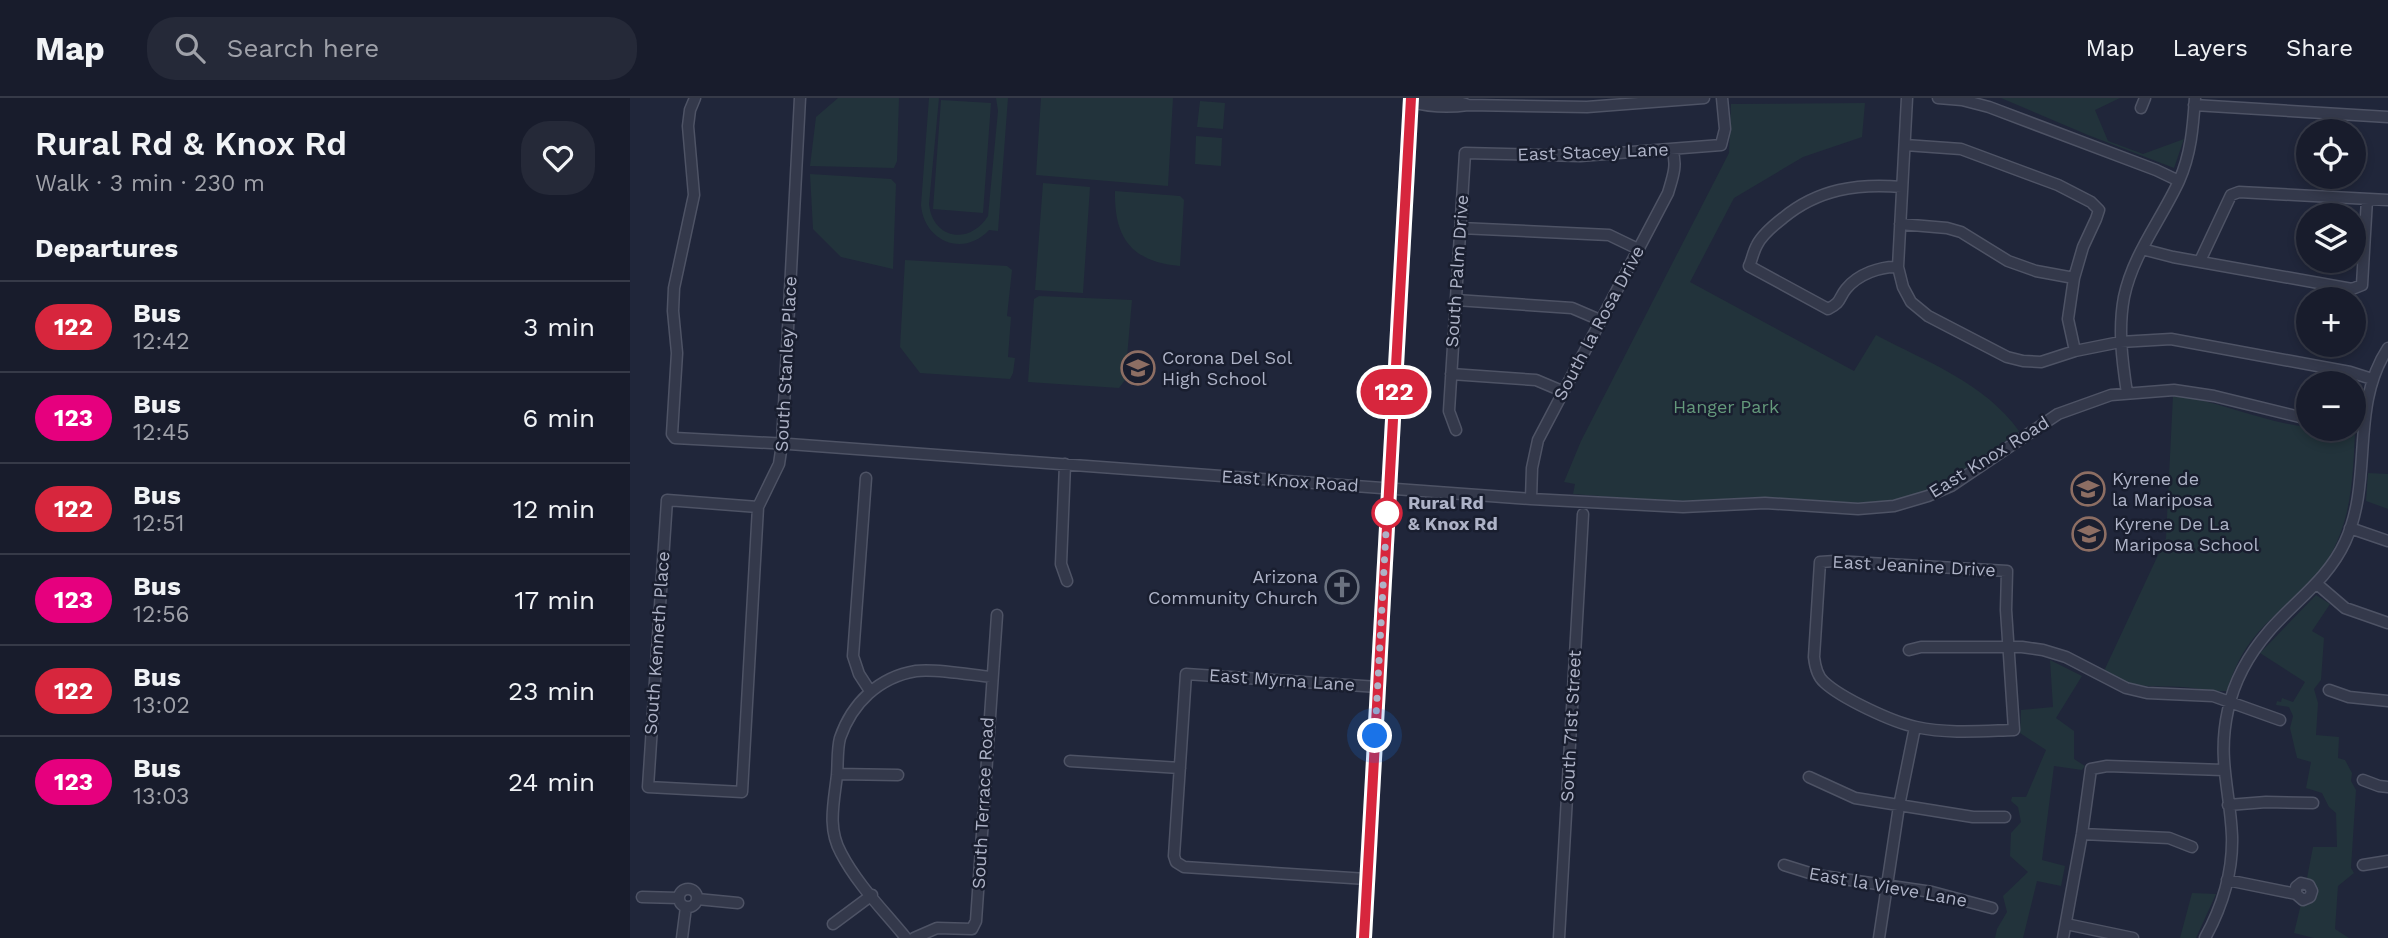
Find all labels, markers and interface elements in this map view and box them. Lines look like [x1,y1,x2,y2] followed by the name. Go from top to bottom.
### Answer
[147,17,637,80] search box
[35,29,105,68] text: Map
[171,29,209,67] icon: search
[227,33,379,63] text: Search here
[2086,34,2134,62] text: Map
[2172,34,2248,62] text: Layers
[2286,34,2353,62] text: Share
[2296,119,2366,441] map controls
[2296,119,2366,189] button: locate
[521,121,595,195] button: heart
[35,124,347,163] text: Rural Rd & Knox Rd
[1517,138,1669,165] street label: East Stacey Lane
[35,170,265,197] text: Walk · 3 min · 230 m
[1441,194,1472,348] street label: South Palm Drive
[2296,203,2366,273] button: layers
[35,233,178,263] text: Departures
[1549,242,1648,404] street label: South la Rosa Drive
[770,275,801,453] street label: South Stanley Place
[2296,287,2366,357] button: +
[133,298,181,328] text: Bus
[523,312,595,342] text: 3 min
[54,313,93,341] text: 122
[133,328,190,355] text: 12:42
[1162,347,1293,389] place label: Corona Del Sol High School
[1119,349,1157,387] school or university icon: Corona Del Sol High School
[1354,369,1434,415] line badge: 122
[2296,371,2366,441] button: −
[1375,378,1413,406] text: 122
[133,389,181,419] text: Bus
[1673,396,1779,417] park label: Hanger Park
[523,403,595,433] text: 6 min
[54,404,93,432] text: 123
[1925,411,2053,502] street label: East Knox Road
[133,419,190,446] text: 12:45
[1221,465,1359,496] street label: East Knox Road
[2112,468,2213,510] place label: Kyrene de la Mariposa
[2069,470,2107,508] school or university icon: Kyrene de la Mariposa
[133,480,181,510] text: Bus
[1408,492,1498,534] place label: Rural Rd & Knox Rd
[513,494,595,524] text: 12 min
[54,495,93,523] text: 122
[1372,498,1402,528] marker: Rural Rd & Knox Rd
[133,510,185,537] text: 12:51
[2114,513,2259,555] place label: Kyrene De La Mariposa School
[2070,515,2108,553] school or university icon: Kyrene De La Mariposa School
[640,550,673,736] street label: South Kenneth Place
[1832,551,1996,580] street label: East Jeanine Drive
[1148,566,1318,608] place label: Arizona Community Church
[1323,568,1361,606] church icon: Arizona Community Church
[133,571,181,601] text: Bus
[514,585,595,615] text: 17 min
[54,586,93,614] text: 123
[133,601,190,628] text: 12:56
[1556,649,1585,802] street label: South 71st Street
[133,662,181,692] text: Bus
[1208,664,1356,695] street label: East Myrna Lane
[508,676,595,706] text: 23 min
[54,677,93,705] text: 122
[133,692,190,719] text: 13:02
[968,716,997,890] street label: South Terrace Road
[1357,718,1392,753] your location
[133,753,181,783] text: Bus
[508,767,595,797] text: 24 min
[54,768,93,796] text: 123
[133,783,189,810] text: 13:03
[1807,862,1969,911] street label: East la Vieve Lane

